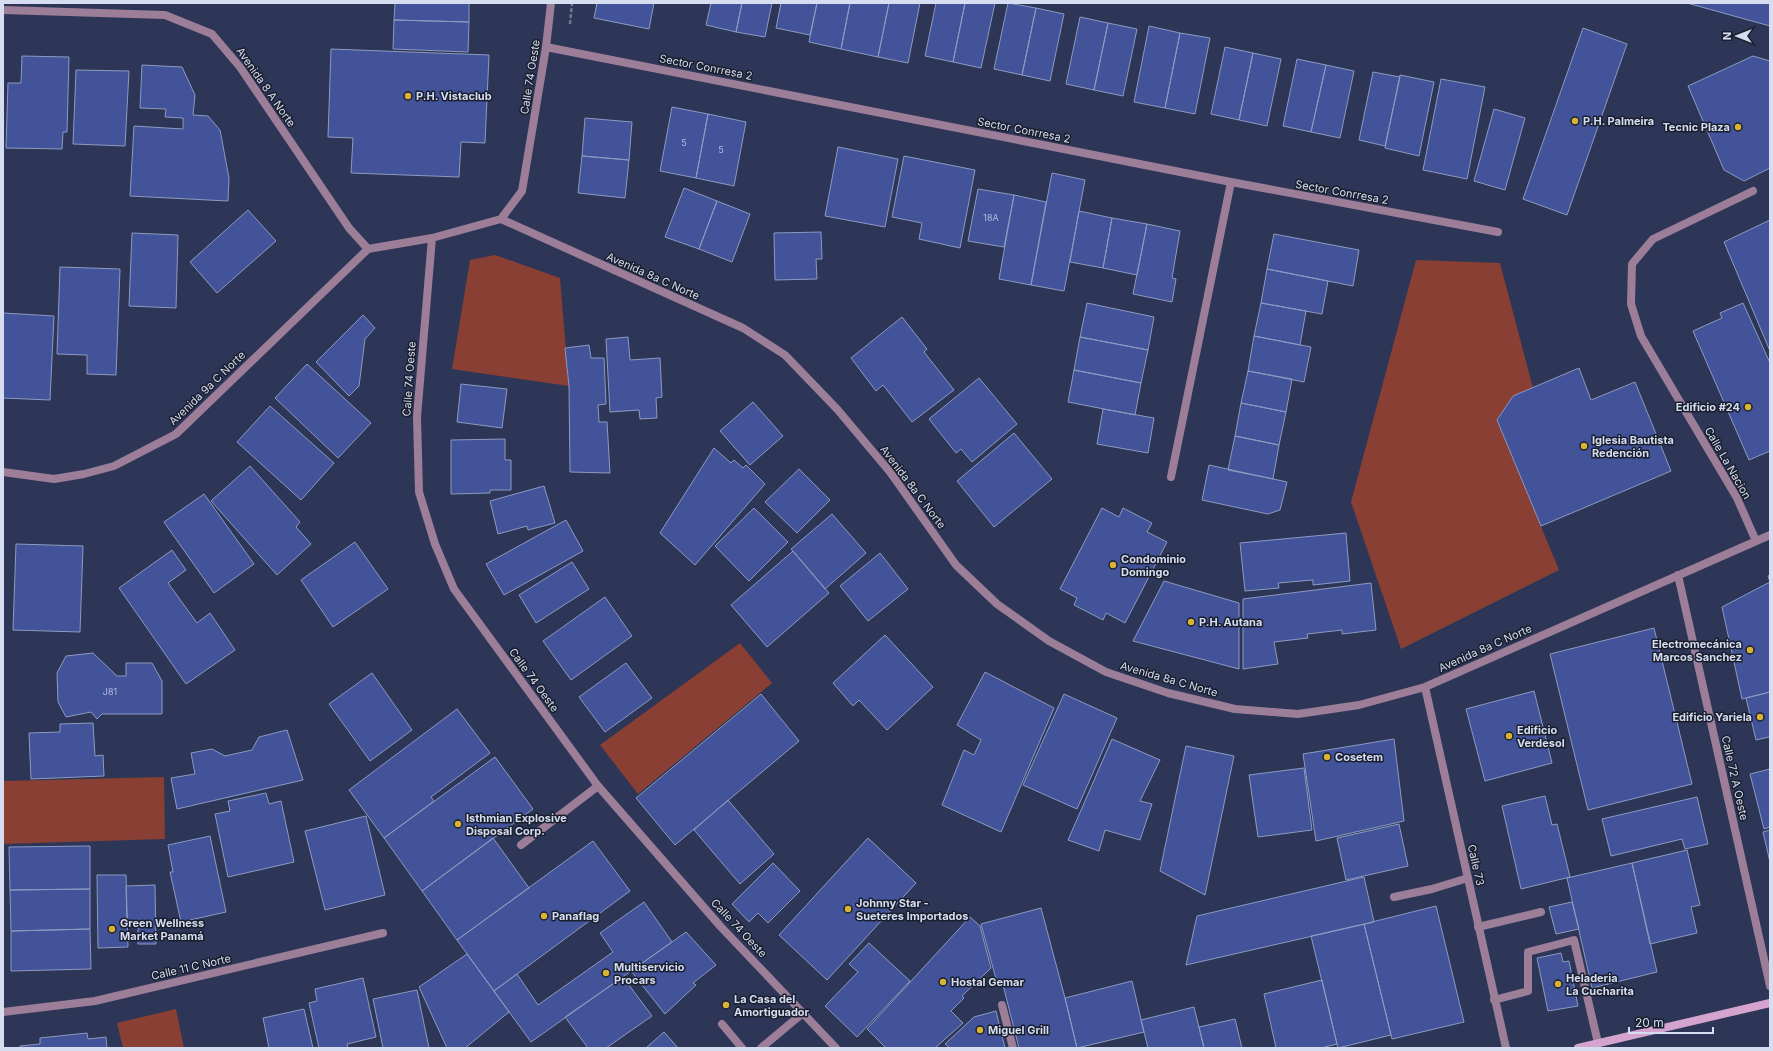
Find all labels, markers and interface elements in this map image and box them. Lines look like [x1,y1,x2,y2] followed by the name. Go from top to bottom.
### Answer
[1717,16,1757,56] north arrow
[1720,32,1734,40] text: N
[517,39,543,115] street label: Calle 74 Oeste
[233,44,299,130] street label: Avenida 8 A Norte
[658,51,754,83] street label: Sector Conrresa 2
[416,89,492,103] place label: P.H. Vistaclub
[403,91,413,101] marker: P.H. Vistaclub
[976,114,1072,146] street label: Sector Conrresa 2
[1583,114,1654,128] place label: P.H. Palmeira
[1570,116,1580,126] marker: P.H. Palmeira
[1662,120,1730,134] place label: Tecnic Plaza
[1733,122,1743,132] marker: Tecnic Plaza
[681,137,687,148] house number: 5
[718,144,724,155] house number: 5
[1294,177,1390,207] street label: Sector Conrresa 2
[983,212,999,223] house number: 18A
[604,249,702,303] street label: Avenida 8a C Norte
[399,341,419,417] street label: Calle 74 Oeste
[166,348,248,428] street label: Avenida 9a C Norte
[1676,400,1740,414] place label: Edificio #24
[1743,402,1753,412] marker: Edificio #24
[1702,424,1754,502] street label: Calle La Nacion
[1592,433,1674,460] place label: Iglesia Bautista Redención
[1579,441,1589,451] marker: Iglesia Bautista Redención
[877,443,949,531] street label: Avenida 8a C Norte
[1121,552,1186,579] place label: Condominio Domingo
[1108,560,1118,570] marker: Condominio Domingo
[1199,615,1262,629] place label: P.H. Autana
[1186,617,1196,627] marker: P.H. Autana
[1436,621,1534,675] street label: Avenida 8a C Norte
[1652,637,1742,664] place label: Electromecánica Marcos Sanchez
[506,645,562,715] street label: Calle 74 Oeste
[1745,645,1755,655] marker: Electromecánica Marcos Sanchez
[1119,658,1219,700] street label: Avenida 8a C Norte
[103,686,117,697] house number: J81
[1672,710,1752,724] place label: Edificio Yariela
[1755,712,1765,722] marker: Edificio Yariela
[1517,723,1565,750] place label: Edificio Verdesol
[1504,731,1514,741] marker: Edificio Verdesol
[1718,734,1752,822] street label: Calle 72 A Oeste
[1335,750,1383,764] place label: Cosetem
[1322,752,1332,762] marker: Cosetem
[466,811,567,838] place label: Isthmian Explosive Disposal Corp.
[453,819,463,829] marker: Isthmian Explosive Disposal Corp.
[1464,843,1488,887] street label: Calle 73
[708,896,770,960] street label: Calle 74 Oeste
[856,896,968,923] place label: Johnny Star - Sueteres Importados
[843,904,853,914] marker: Johnny Star - Sueteres Importados
[552,909,599,923] place label: Panaflag
[539,911,549,921] marker: Panaflag
[120,916,204,943] place label: Green Wellness Market Panamá
[107,924,117,934] marker: Green Wellness Market Panamá
[150,951,232,983] street label: Calle 11 C Norte
[614,960,685,987] place label: Multiservicio Procars
[601,968,611,978] marker: Multiservicio Procars
[1566,971,1634,998] place label: Heladeria La Cucharita
[951,975,1024,989] place label: Hostal Gemar
[938,977,948,987] marker: Hostal Gemar
[1553,979,1563,989] marker: Heladeria La Cucharita
[734,992,810,1019] place label: La Casa del Amortiguador
[721,1000,731,1010] marker: La Casa del Amortiguador
[1629,1009,1713,1035] scale bar
[1635,1015,1664,1030] text: 20 m
[988,1023,1049,1037] place label: Miguel Grill
[975,1025,985,1035] marker: Miguel Grill

